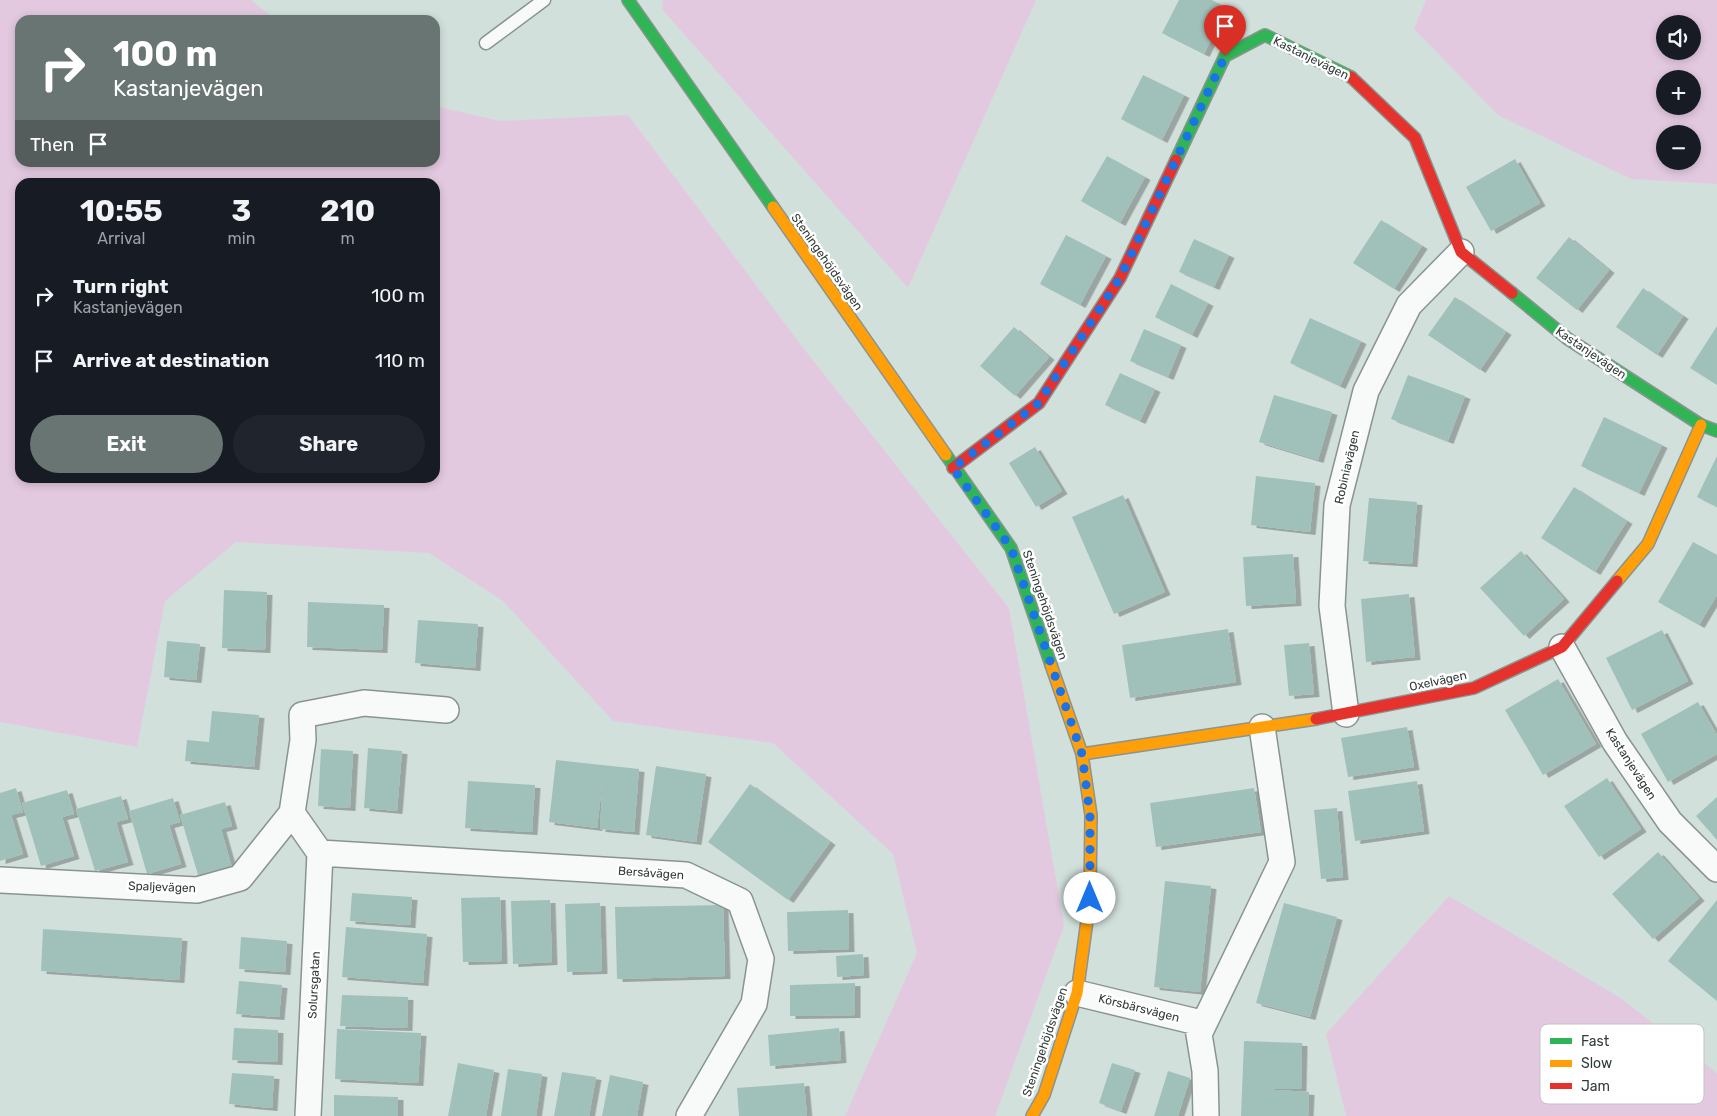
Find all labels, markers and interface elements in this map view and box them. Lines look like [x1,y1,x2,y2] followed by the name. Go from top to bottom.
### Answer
[1204,5,1246,56] pin
[1211,12,1239,40] icon: arrive
[1656,15,1701,170] map controls
[1656,15,1701,60] button: sound
[113,33,218,75] text: 100 m
[1271,34,1351,82] street label: Kastanjevägen
[30,35,95,100] icon: right
[1656,70,1701,115] button: +
[113,75,264,102] text: Kastanjevägen
[1656,125,1701,170] button: −
[84,130,112,158] icon: arrive
[30,133,74,156] text: Then
[80,193,163,229] text: 10:55
[232,193,251,229] text: 3
[320,193,375,229] text: 210
[788,211,866,313] street label: Steningehöjdsvägen
[97,229,145,248] text: Arrival
[228,229,255,248] text: min
[341,229,355,248] text: m
[73,275,168,298] text: Turn right
[30,282,58,310] icon: right
[371,284,425,307] text: 100 m
[73,298,183,317] text: Kastanjevägen
[1553,324,1629,382] street label: Kastanjevägen
[30,347,58,375] icon: arrive
[73,349,269,372] text: Arrive at destination
[375,349,425,372] text: 110 m
[30,415,223,473] button: Exit
[233,415,425,473] button: Share
[1332,429,1362,505] street label: Robiniavägen
[1020,549,1070,661] street label: Steningehöjdsvägen
[1408,668,1468,694] street label: Oxelvägen
[1603,726,1659,802] street label: Kastanjevägen
[618,864,684,882] street label: Bersåvägen
[1063,871,1115,923] position arrow
[128,879,196,895] street label: Spaljevägen
[305,951,323,1019] street label: Solursgatan
[1020,986,1070,1098] street label: Steningehöjdsvägen
[1097,991,1181,1025] street label: Körsbärsvägen
[1540,1024,1704,1104] legend
[1581,1033,1610,1050] text: Fast
[1581,1055,1612,1072] text: Slow
[1581,1078,1610,1095] text: Jam

